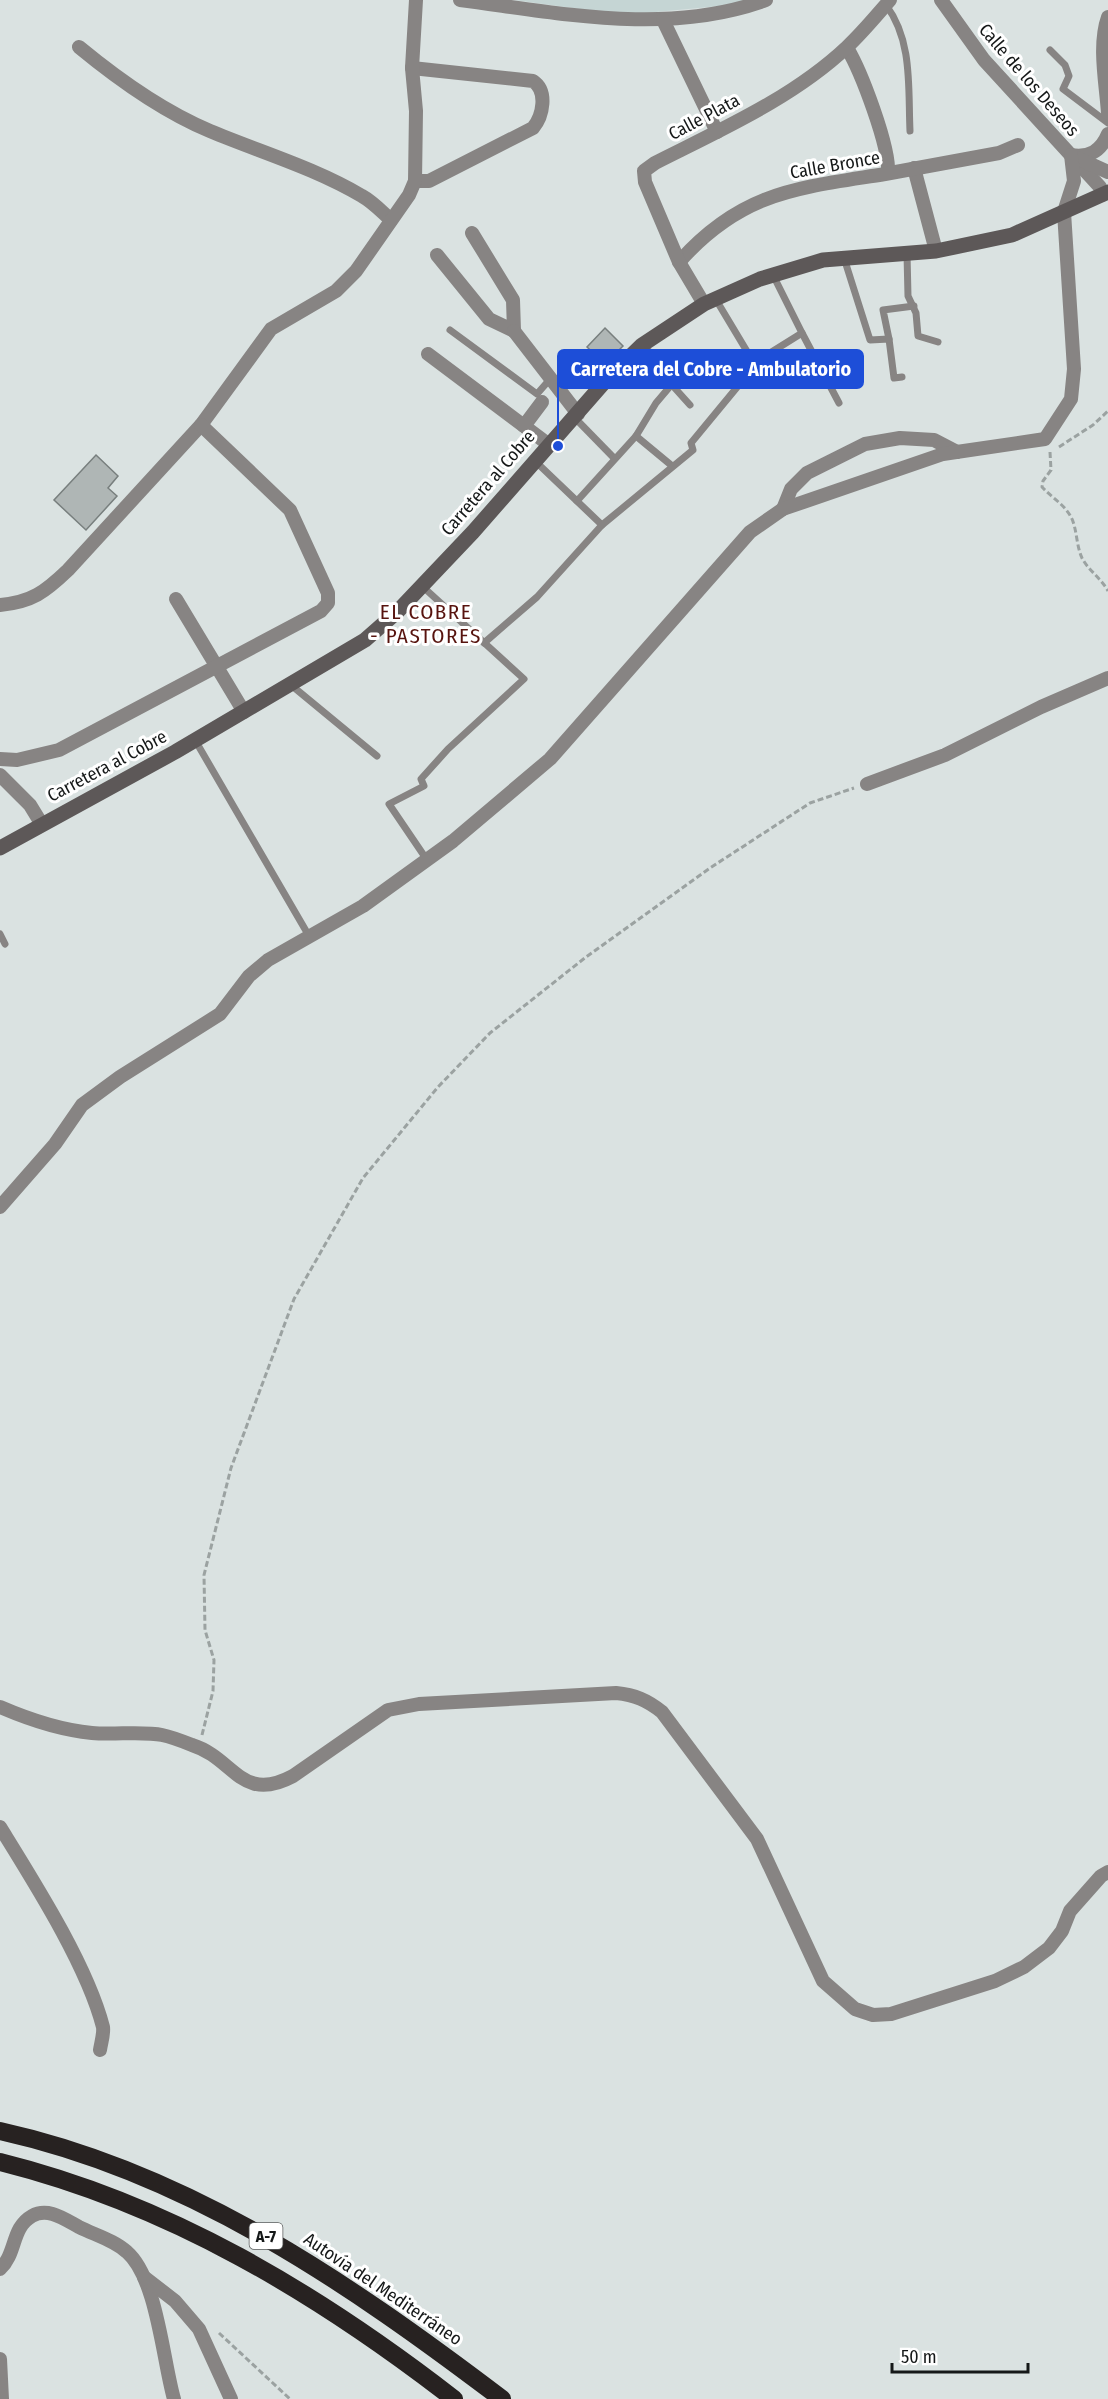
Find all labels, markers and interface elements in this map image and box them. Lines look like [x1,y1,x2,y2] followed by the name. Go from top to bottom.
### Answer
[974,19,1084,141] street label: Calle de los Deseos
[665,89,744,145] street label: Calle Plata
[788,146,882,184] street label: Calle Bronce
[558,350,863,388] callout: Carretera del Cobre - Ambulatorio
[571,357,851,381] text: Carretera del Cobre - Ambulatorio
[436,426,540,540] street label: Carretera al Cobre
[370,599,482,649] district label: EL COBRE - PASTORES
[43,725,171,807] street label: Carretera al Cobre
[250,2223,282,2249] road number: A-7
[300,2228,466,2350] street label: Autovía del Mediterráneo
[892,2336,1028,2374] scale bar
[901,2346,937,2368] text: 50 m

